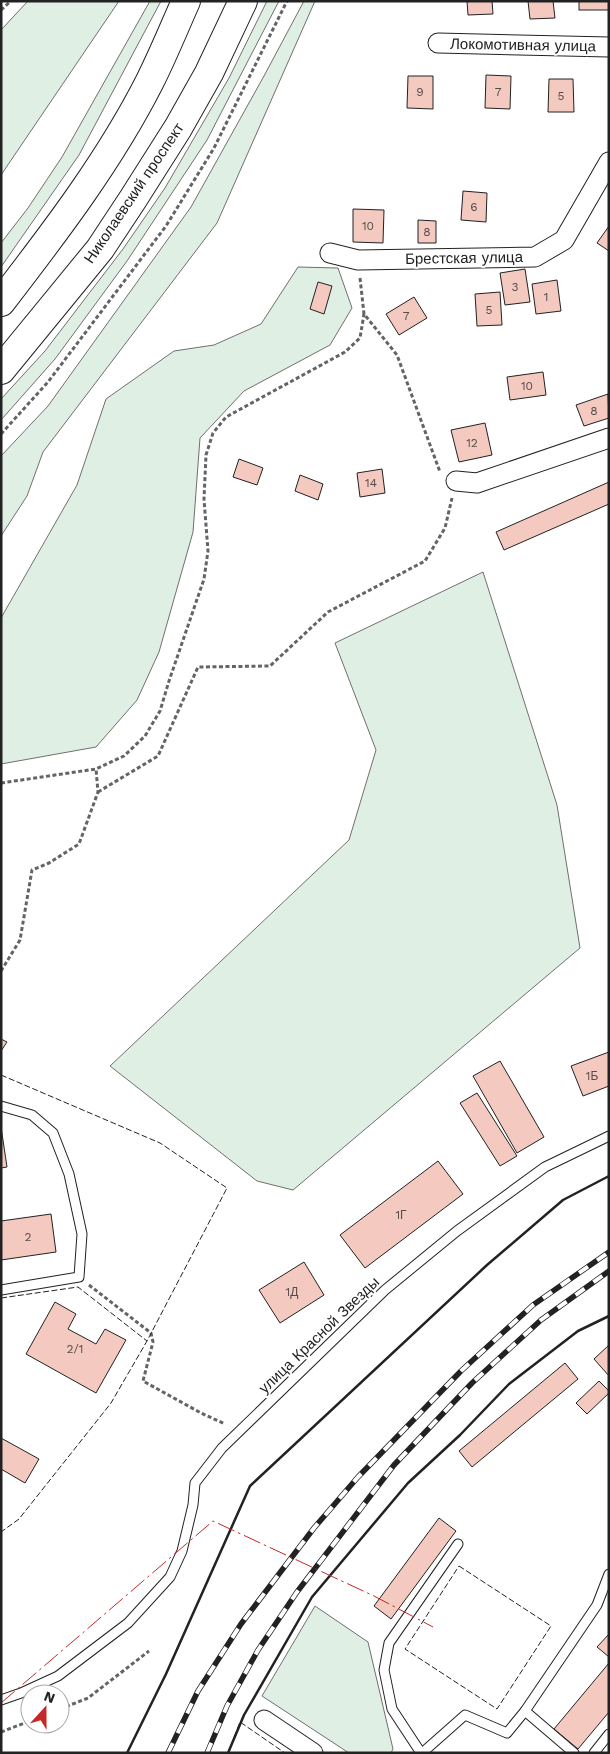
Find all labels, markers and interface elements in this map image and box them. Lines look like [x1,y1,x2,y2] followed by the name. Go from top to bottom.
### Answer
[450,35,597,55] street label: Локомотивная улица
[416,85,424,99] house number: 9
[495,85,502,99] house number: 7
[558,89,565,103] house number: 5
[80,119,188,267] street label: Николаевский проспект
[470,200,478,214] house number: 6
[362,219,374,233] house number: 10
[423,225,431,239] house number: 8
[405,248,524,268] street label: Брестская улица
[512,280,519,294] house number: 3
[544,290,548,304] house number: 1
[486,303,493,317] house number: 5
[403,309,410,323] house number: 7
[521,379,533,393] house number: 10
[590,404,598,418] house number: 8
[466,436,478,450] house number: 12
[365,476,377,490] house number: 14
[586,1069,598,1083] house number: 1Б
[395,1208,407,1222] house number: 1Г
[25,1230,32,1244] house number: 2
[255,1273,383,1397] street label: улица Красной Звезды
[286,1285,298,1299] house number: 1Д
[67,1342,83,1356] house number: 2/1
[20,1684,70,1734] north arrow
[42,1688,57,1706] text: N

